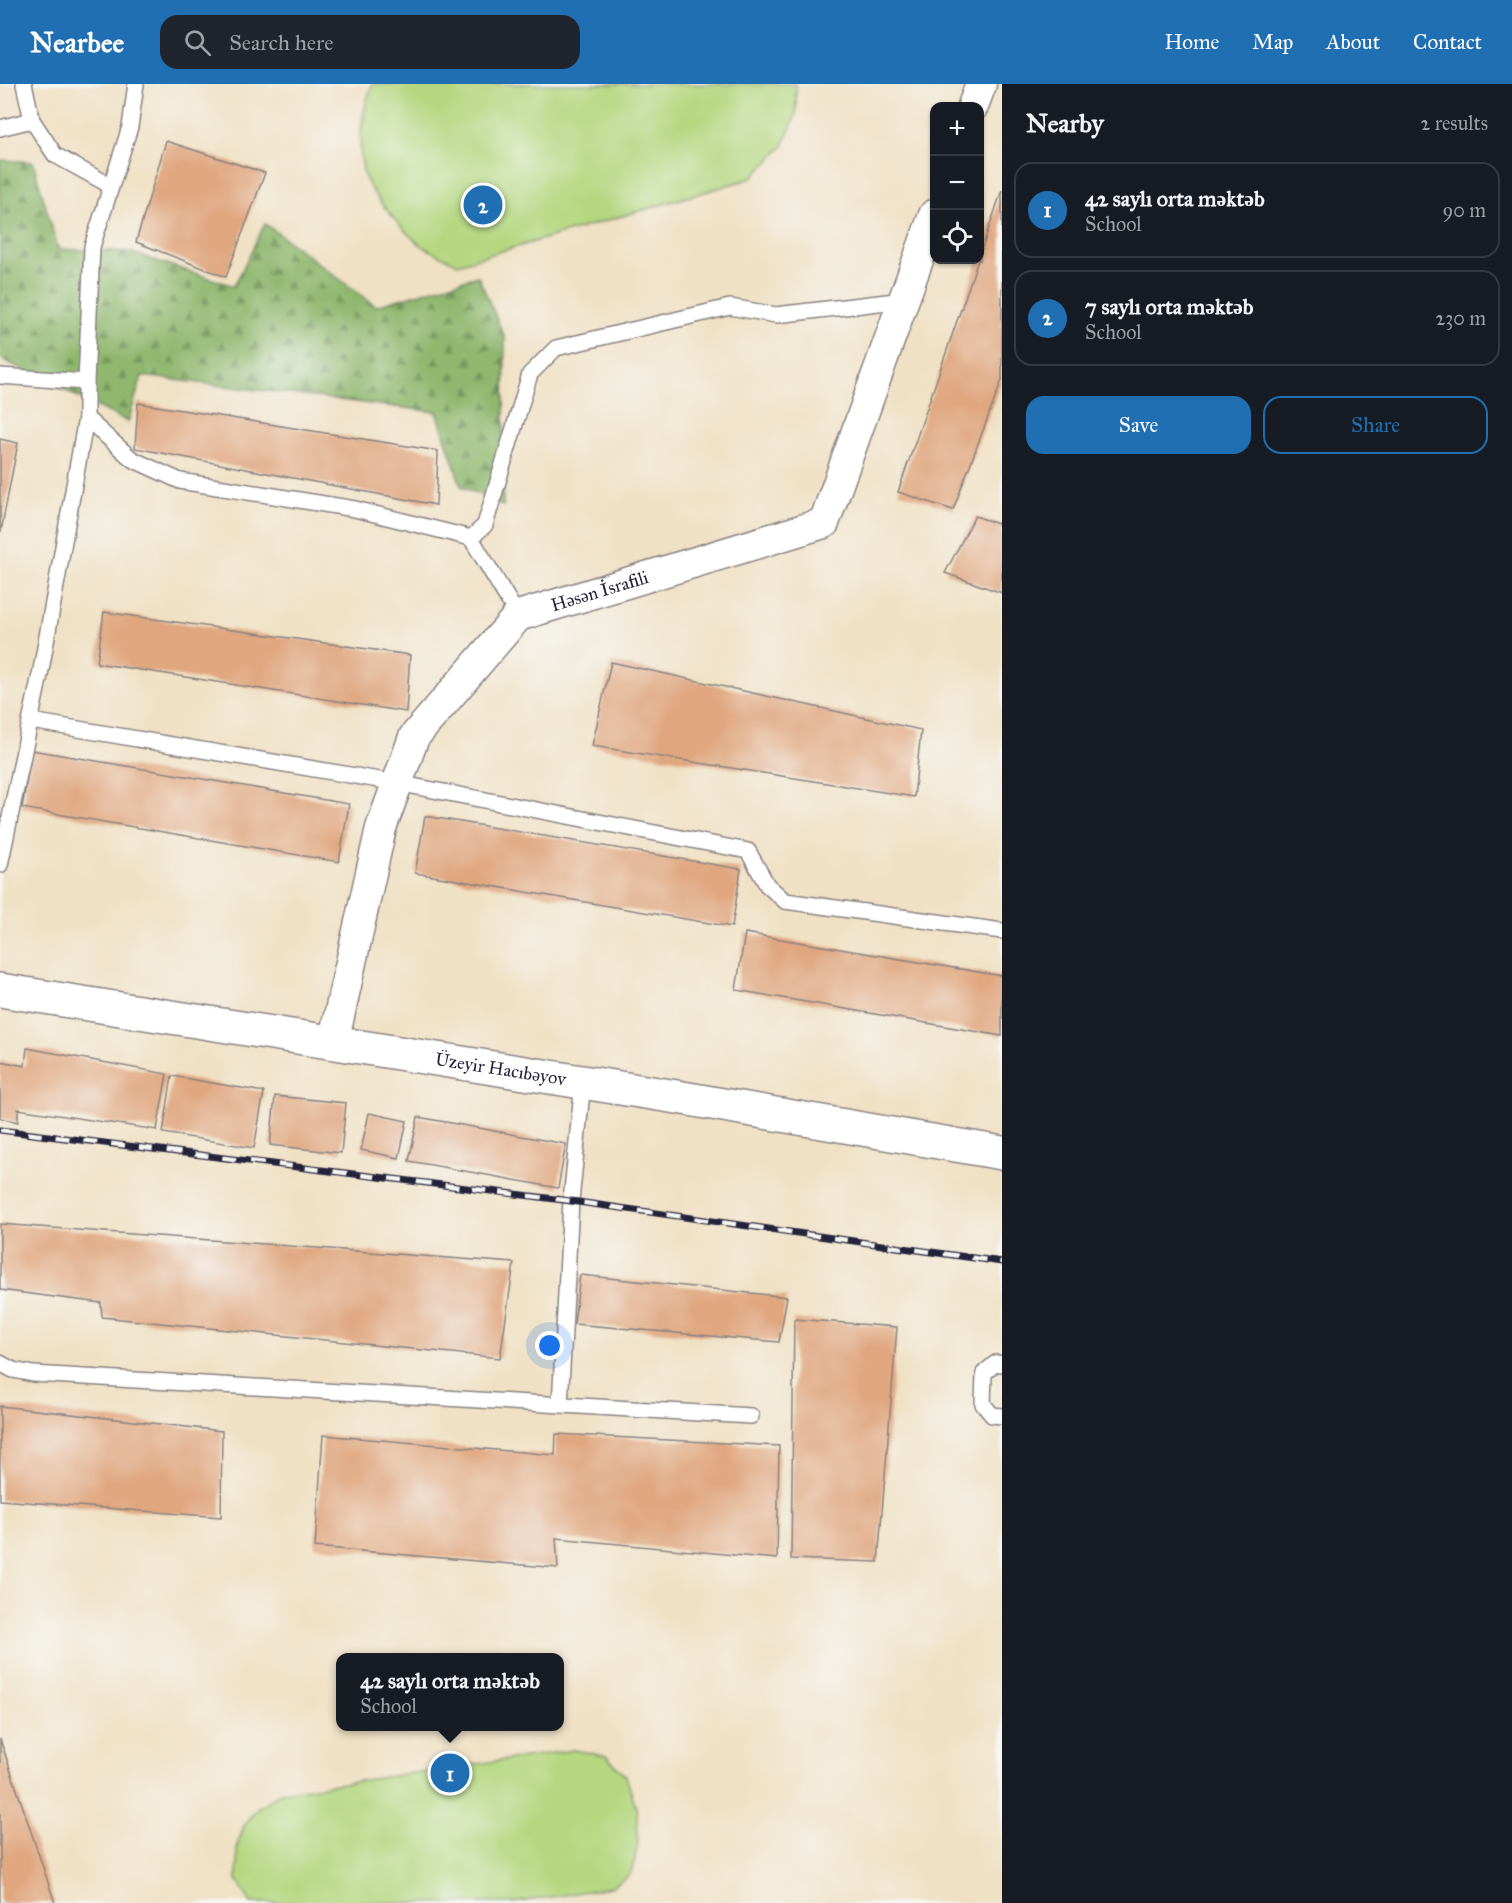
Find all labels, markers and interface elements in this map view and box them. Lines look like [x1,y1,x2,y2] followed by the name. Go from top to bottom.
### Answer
[160,15,580,69] search box
[30,25,124,60] text: Nearbee
[181,26,214,59] icon: search
[229,29,333,56] text: Search here
[1164,29,1219,55] text: Home
[1252,29,1293,55] text: Map
[1326,29,1380,55] text: About
[1413,29,1482,55] text: Contact
[930,102,984,264] map controls
[930,102,984,156] button: +
[1026,107,1104,139] text: Nearby
[1420,111,1488,135] text: 2 results
[930,156,984,210] button: −
[464,182,502,228] pin: 2
[1085,185,1265,212] text: 42 saylı orta məktəb
[1044,198,1051,222] text: 1
[1443,198,1486,222] text: 90 m
[930,210,984,264] button: locate
[1085,212,1142,236] text: School
[1085,293,1253,320] text: 7 saylı orta məktəb
[1043,306,1052,330] text: 2
[1435,306,1486,330] text: 230 m
[1085,320,1142,344] text: School
[1026,396,1251,454] button: Save
[1263,396,1488,454] button: Share
[548,566,651,616] street label: Həsən İsrafili
[434,1047,569,1091] street label: Üzeyir Hacıbəyov
[535,1331,564,1360] your location
[336,1653,564,1731] popup
[360,1667,540,1694] text: 42 saylı orta məktəb
[360,1694,417,1718] text: School
[430,1750,470,1796] pin: 1

